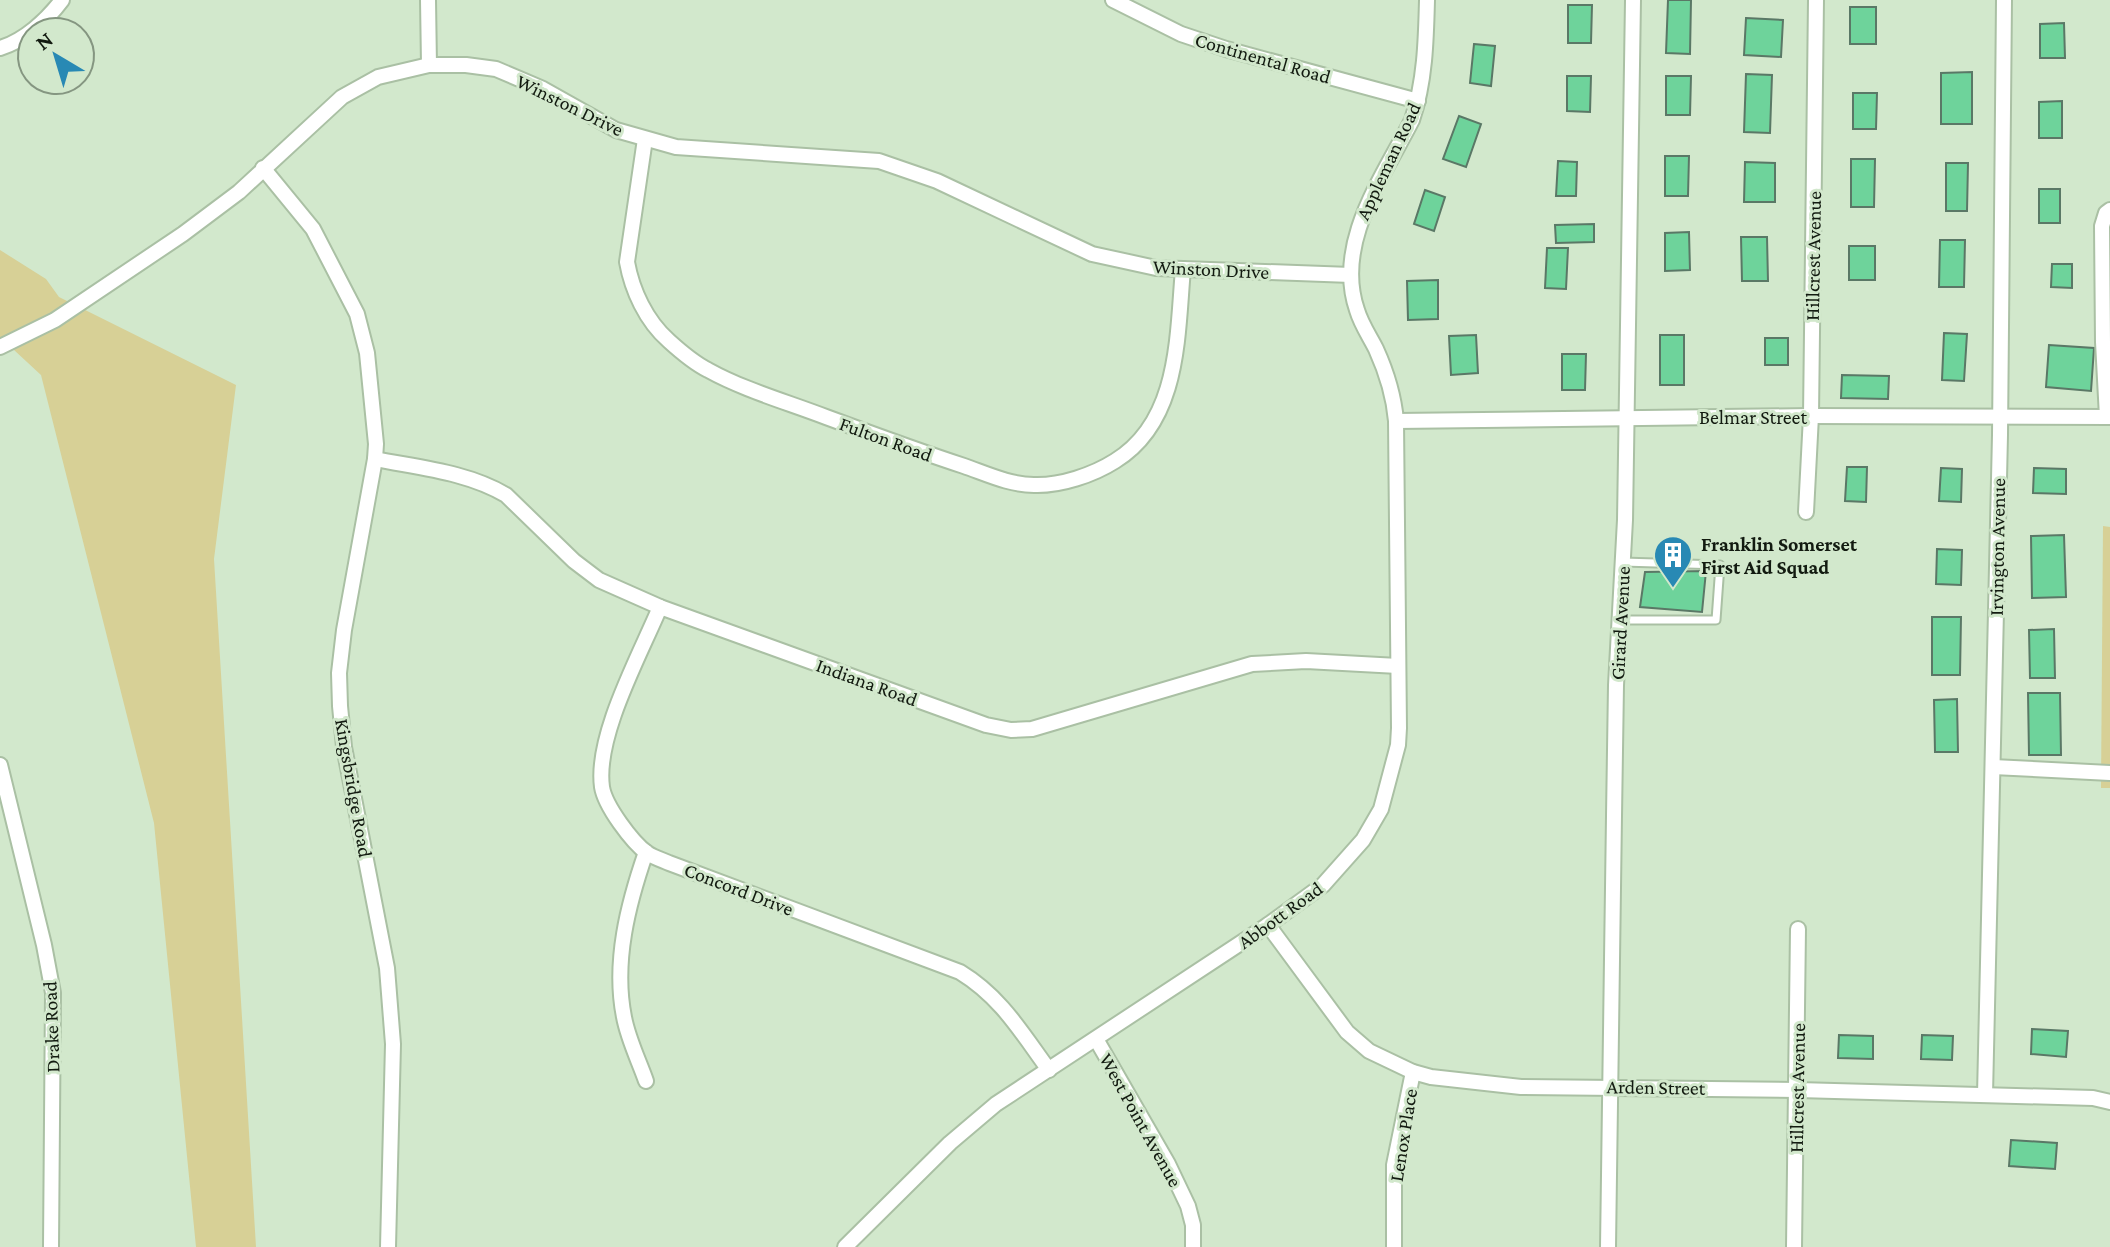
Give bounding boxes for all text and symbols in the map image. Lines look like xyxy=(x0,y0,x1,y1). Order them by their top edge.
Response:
north arrow xyxy=(16,16,96,96)
text: N xyxy=(30,26,58,55)
street label: Continental Road xyxy=(1193,28,1334,88)
street label: Winston Drive xyxy=(513,70,627,140)
street label: Appleman Road xyxy=(1351,98,1426,224)
street label: Hillcrest Avenue xyxy=(1801,191,1825,321)
street label: Winston Drive xyxy=(1152,255,1270,283)
street label: Belmar Street xyxy=(1699,406,1807,428)
street label: Fulton Road xyxy=(837,412,936,466)
street label: Irvington Avenue xyxy=(1985,478,2010,616)
place label: Franklin Somerset First Aid Squad xyxy=(1701,533,1858,578)
building icon: Franklin Somerset First Aid Squad xyxy=(1652,534,1694,589)
street label: Girard Avenue xyxy=(1606,565,1634,680)
street label: Indiana Road xyxy=(813,654,921,711)
street label: Kingsbridge Road xyxy=(330,717,377,860)
street label: Concord Drive xyxy=(681,858,797,920)
street label: Abbott Road xyxy=(1233,877,1327,953)
street label: Drake Road xyxy=(38,980,64,1073)
street label: Hillcrest Avenue xyxy=(1785,1023,1809,1153)
street label: West Point Avenue xyxy=(1095,1049,1187,1191)
street label: Arden Street xyxy=(1606,1075,1706,1099)
street label: Lenox Place xyxy=(1385,1087,1421,1183)

